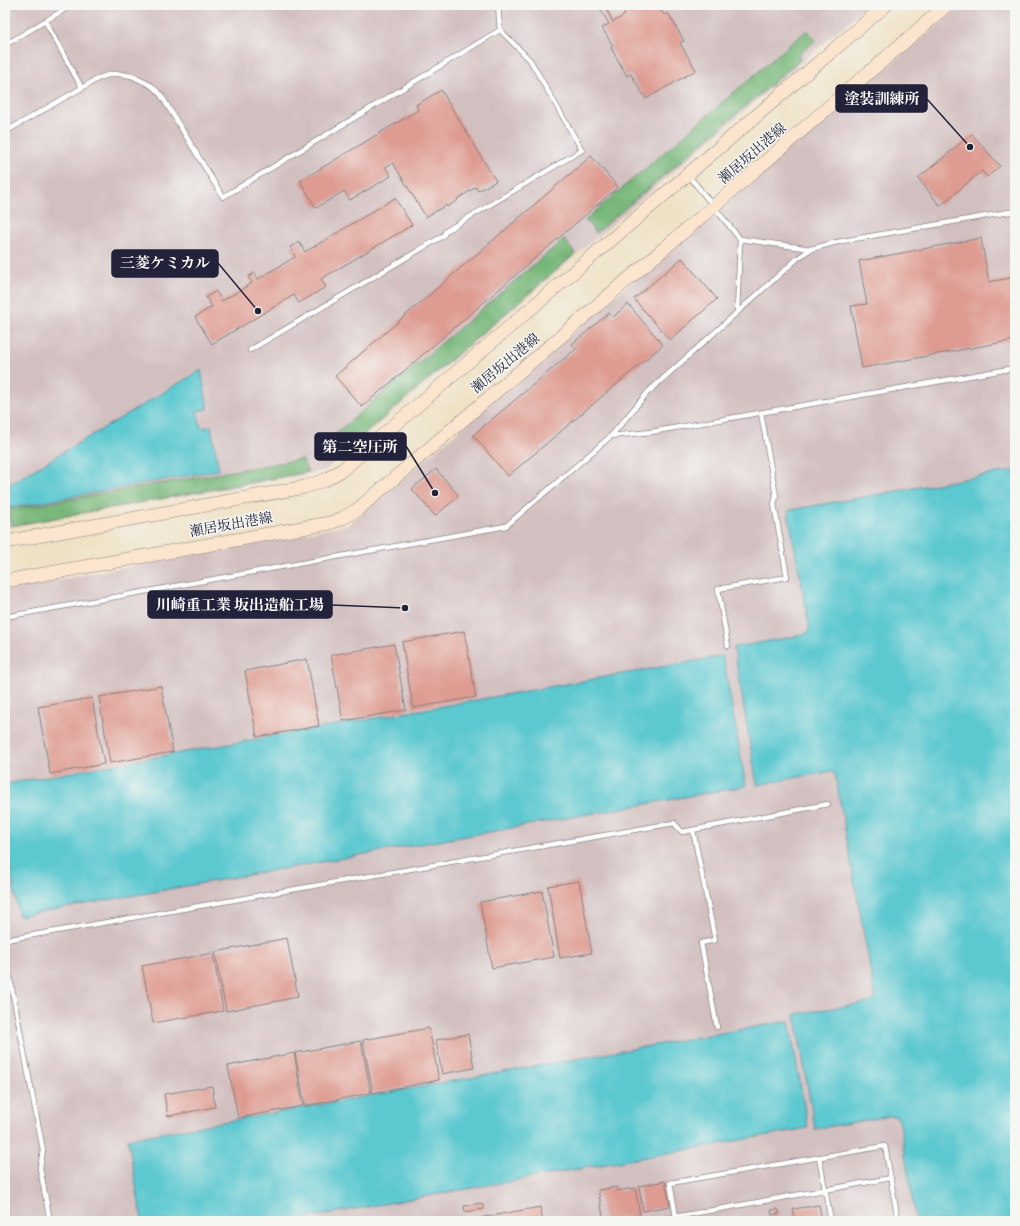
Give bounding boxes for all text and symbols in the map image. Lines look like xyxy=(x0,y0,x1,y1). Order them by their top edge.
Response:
callout: 塗装訓練所 xyxy=(836,85,927,112)
text: 塗装訓練所 xyxy=(844,90,920,109)
street label: 瀬居坂出港線 xyxy=(715,119,790,188)
callout: 三菱ケミカル xyxy=(112,250,218,277)
text: 三菱ケミカル xyxy=(120,254,210,273)
street label: 瀬居坂出港線 xyxy=(468,330,544,398)
callout: 第二空圧所 xyxy=(315,433,406,460)
text: 第二空圧所 xyxy=(322,438,398,457)
street label: 瀬居坂出港線 xyxy=(188,509,274,541)
callout: 川崎重工業 坂出造船工場 xyxy=(148,591,332,618)
text: 川崎重工業 坂出造船工場 xyxy=(156,596,324,615)

